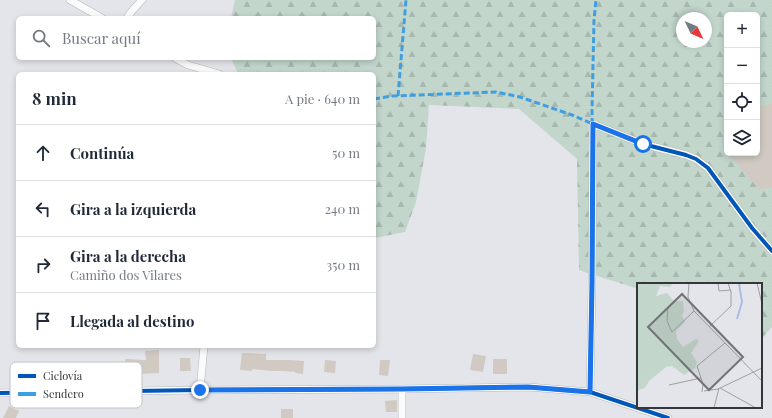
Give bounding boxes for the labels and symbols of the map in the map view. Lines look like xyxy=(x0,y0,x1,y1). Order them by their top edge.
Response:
north arrow xyxy=(676,12,712,48)
route start xyxy=(634,135,652,153)
inset map xyxy=(637,283,762,408)
legend xyxy=(10,362,142,408)
text: Ciclovía xyxy=(43,368,83,383)
route end xyxy=(191,381,209,399)
text: Sendero xyxy=(43,386,84,401)

